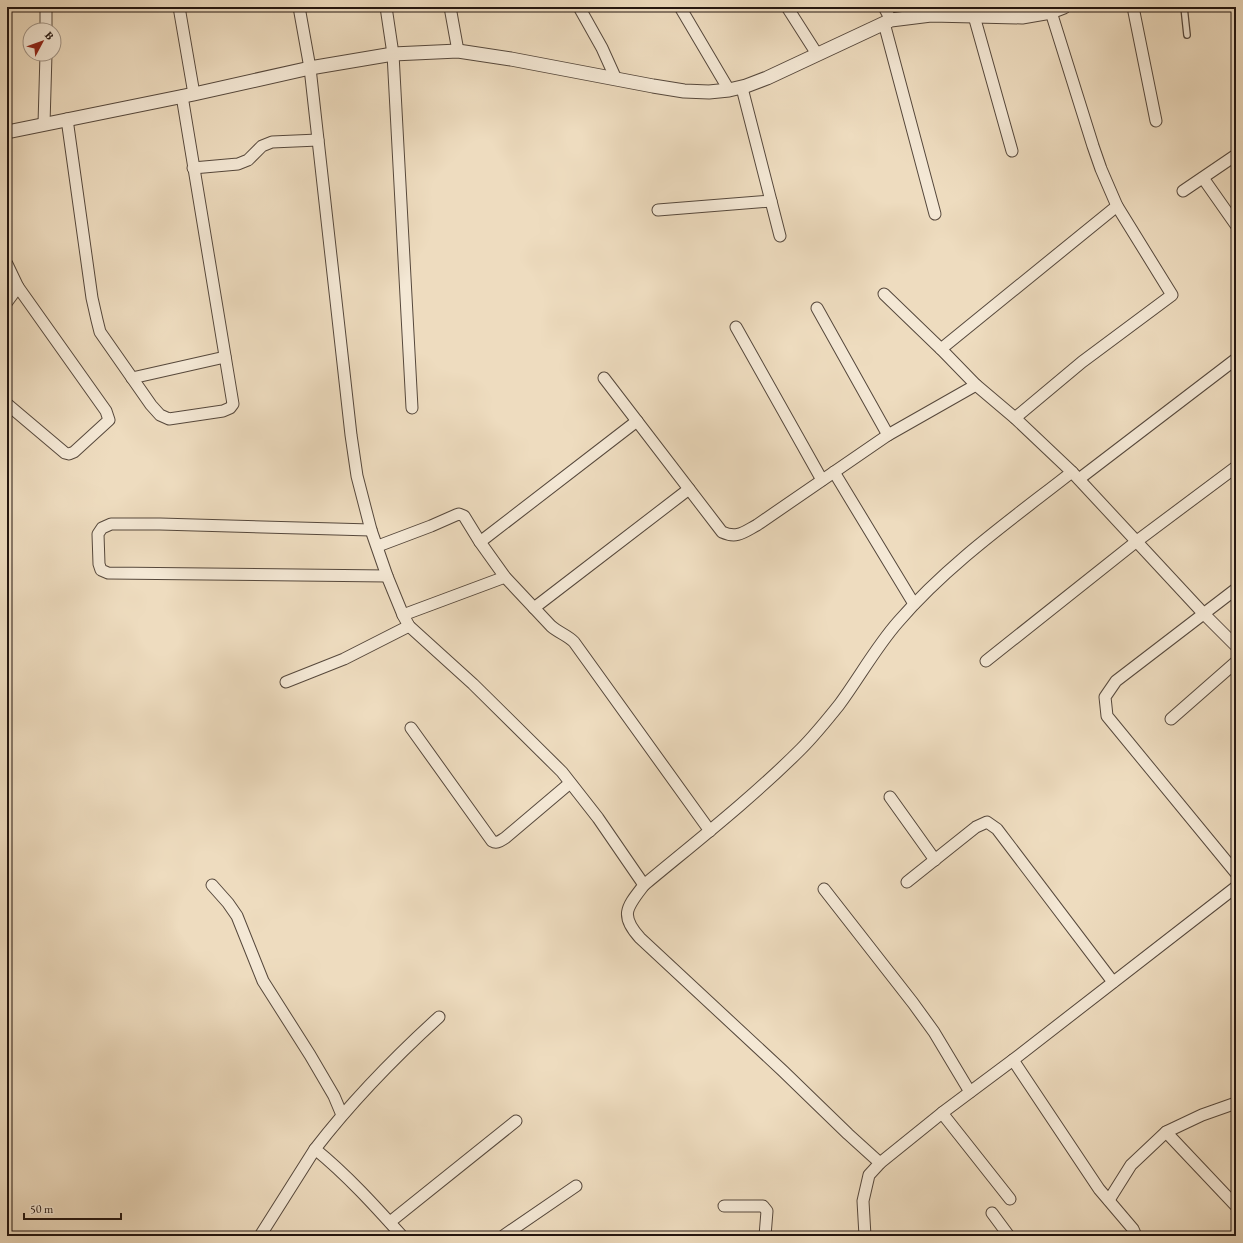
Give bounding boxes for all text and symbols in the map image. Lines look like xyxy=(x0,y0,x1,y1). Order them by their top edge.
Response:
north arrow xyxy=(22,22,62,62)
text: B xyxy=(42,28,57,43)
scale bar xyxy=(24,1195,121,1221)
text: 50 m xyxy=(30,1201,54,1217)

